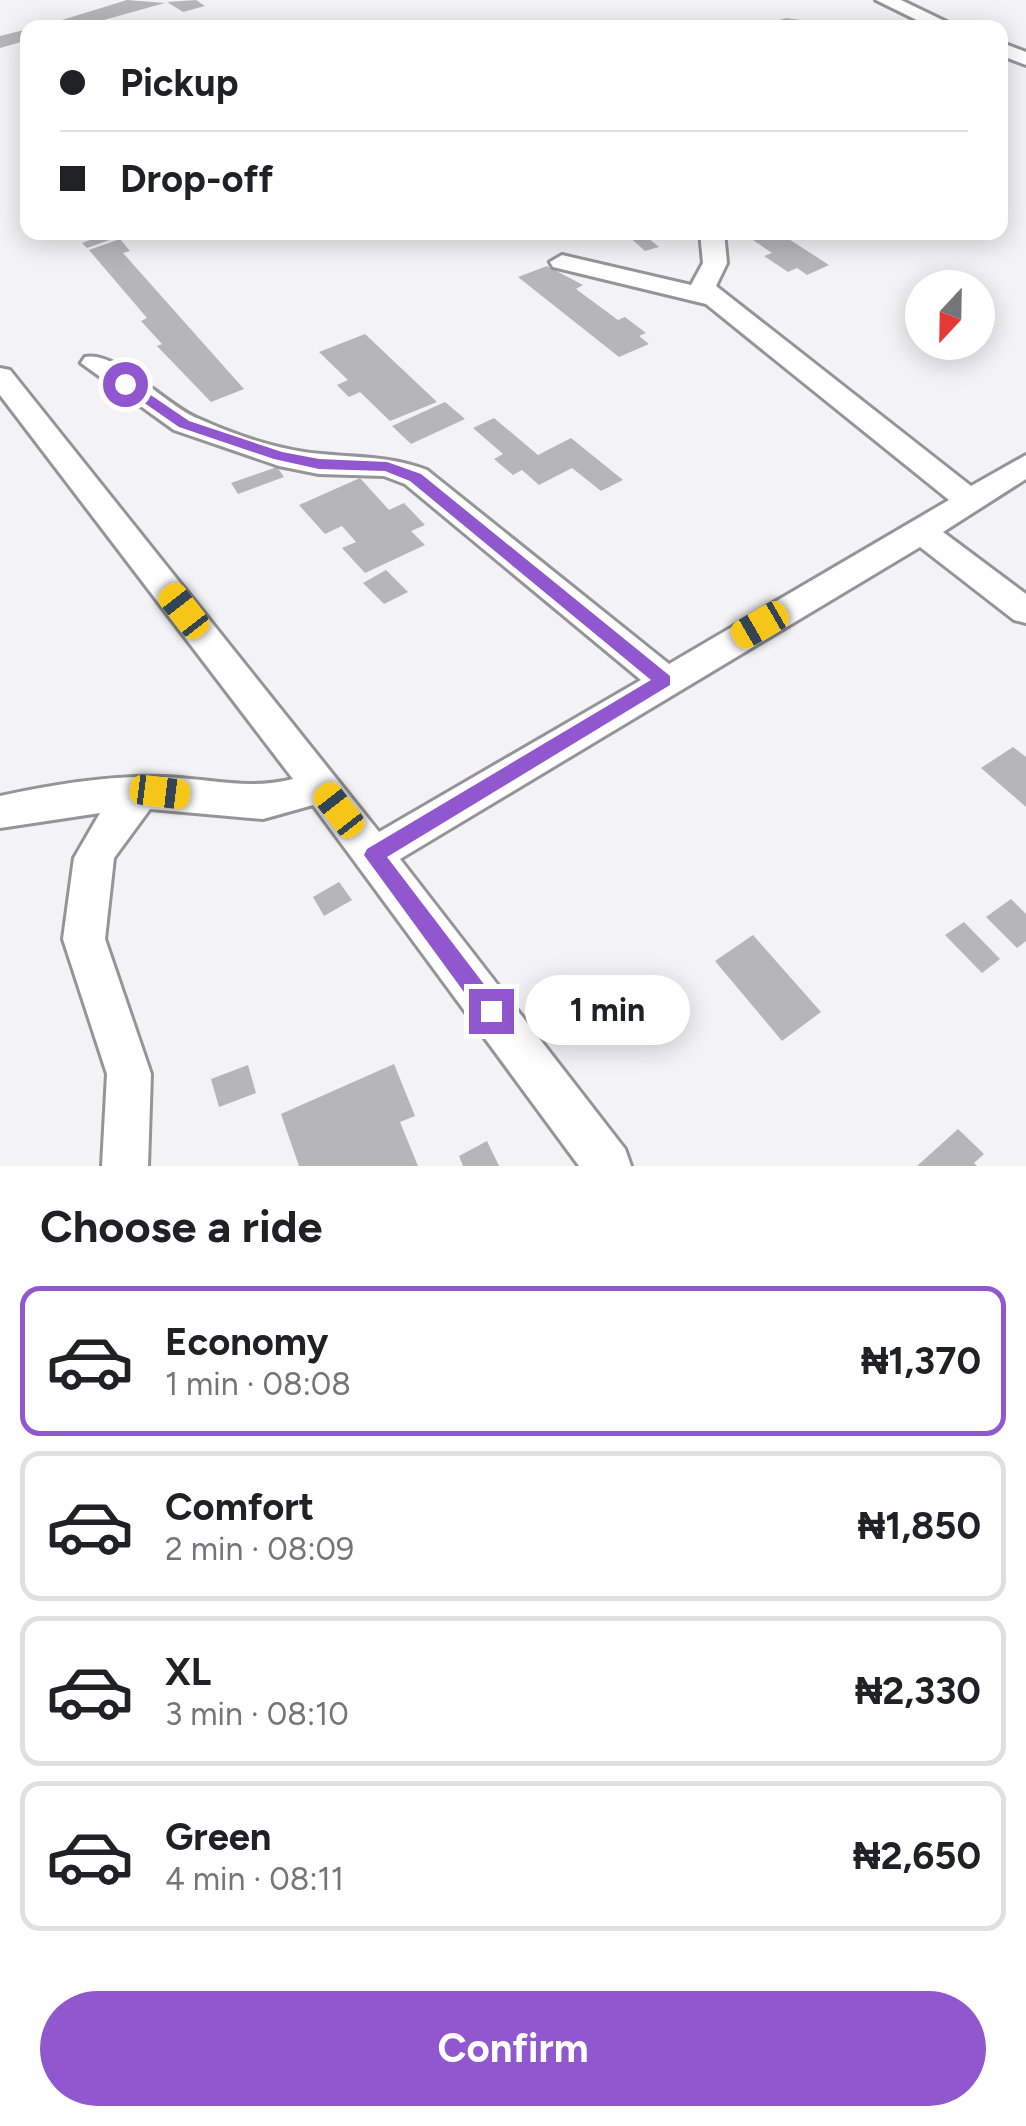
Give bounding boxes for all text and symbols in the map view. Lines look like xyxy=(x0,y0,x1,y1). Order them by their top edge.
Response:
text: Pickup xyxy=(120,60,238,106)
text: Drop-off xyxy=(120,156,273,202)
north arrow xyxy=(905,270,995,360)
map controls xyxy=(905,270,995,360)
route start xyxy=(103,362,148,407)
car xyxy=(154,578,214,644)
car xyxy=(727,597,793,653)
car xyxy=(128,773,192,811)
car xyxy=(309,777,369,843)
callout: 1 min xyxy=(526,976,691,1046)
route end xyxy=(469,989,514,1034)
text: 1 min xyxy=(570,991,645,1029)
text: Choose a ride xyxy=(40,1199,322,1253)
icon: car xyxy=(45,1316,135,1406)
text: Economy xyxy=(165,1319,328,1365)
text: ₦1,370 xyxy=(861,1338,981,1384)
text: 1 min · 08:08 xyxy=(165,1365,351,1403)
icon: car xyxy=(45,1481,135,1571)
text: Comfort xyxy=(165,1484,314,1530)
text: ₦1,850 xyxy=(858,1503,981,1549)
text: 2 min · 08:09 xyxy=(165,1530,354,1568)
icon: car xyxy=(45,1646,135,1736)
text: XL xyxy=(165,1649,211,1695)
text: ₦2,330 xyxy=(855,1668,981,1714)
text: 3 min · 08:10 xyxy=(165,1695,349,1733)
icon: car xyxy=(45,1811,135,1901)
text: Green xyxy=(165,1814,271,1860)
text: ₦2,650 xyxy=(853,1833,981,1879)
text: 4 min · 08:11 xyxy=(165,1860,344,1898)
button: Confirm xyxy=(40,1991,986,2106)

